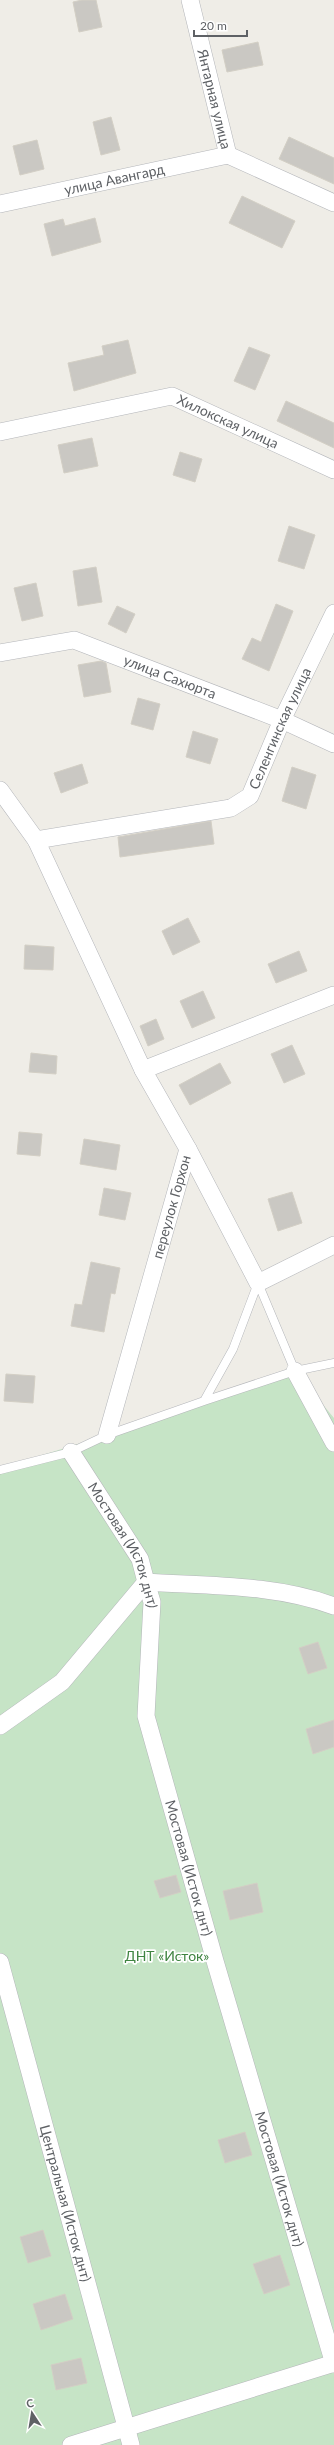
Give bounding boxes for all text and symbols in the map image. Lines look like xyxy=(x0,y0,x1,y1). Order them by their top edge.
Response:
scale bar xyxy=(194,12,247,38)
text: 20 m xyxy=(200,18,227,33)
street label: Янтарная улица xyxy=(194,46,235,151)
street label: улица Авангард xyxy=(63,160,166,198)
street label: Хилокская улица xyxy=(174,390,281,452)
street label: улица Сахюрта xyxy=(121,651,219,702)
street label: Селенгинская улица xyxy=(245,665,314,792)
street label: переулок Горхон xyxy=(148,1153,194,1261)
street label: Мостовая (Исток днт) xyxy=(85,1479,161,1609)
street label: Мостовая (Исток днт) xyxy=(162,1798,217,1938)
park label: ДНТ «Исток» xyxy=(125,1947,209,1964)
street label: Мостовая (Исток днт) xyxy=(252,2109,308,2249)
street label: Центральная (Исток днт) xyxy=(37,2123,95,2284)
north arrow xyxy=(12,2393,52,2433)
text: С xyxy=(25,2395,35,2410)

